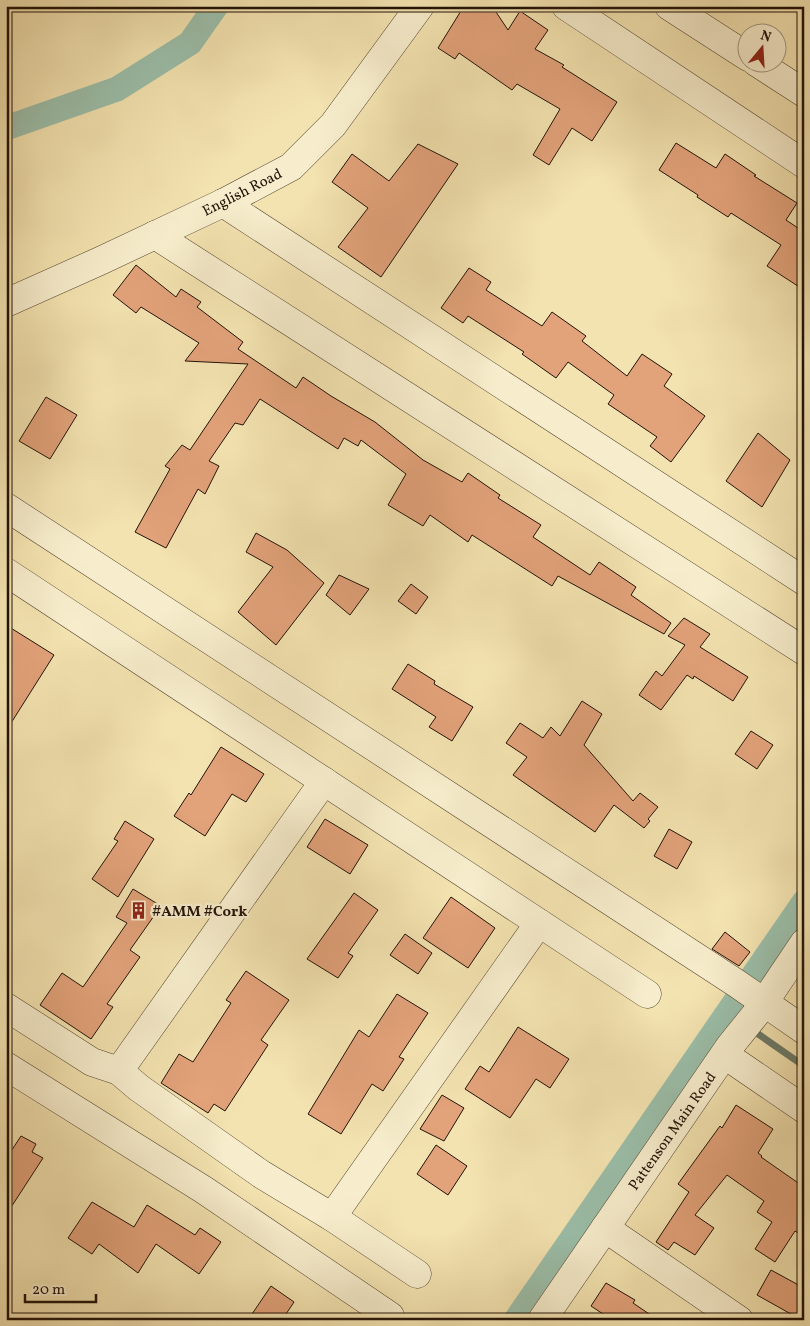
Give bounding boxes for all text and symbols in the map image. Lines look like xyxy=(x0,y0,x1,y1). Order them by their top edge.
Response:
north arrow xyxy=(738,22,788,72)
text: N xyxy=(758,26,773,48)
street label: English Road xyxy=(199,164,286,222)
building icon: #AMM #Cork xyxy=(128,901,148,921)
place label: #AMM #Cork xyxy=(152,902,247,923)
street label: Pattenson Main Road xyxy=(624,1068,722,1195)
scale bar xyxy=(25,1271,96,1303)
text: 20 m xyxy=(32,1280,65,1301)

